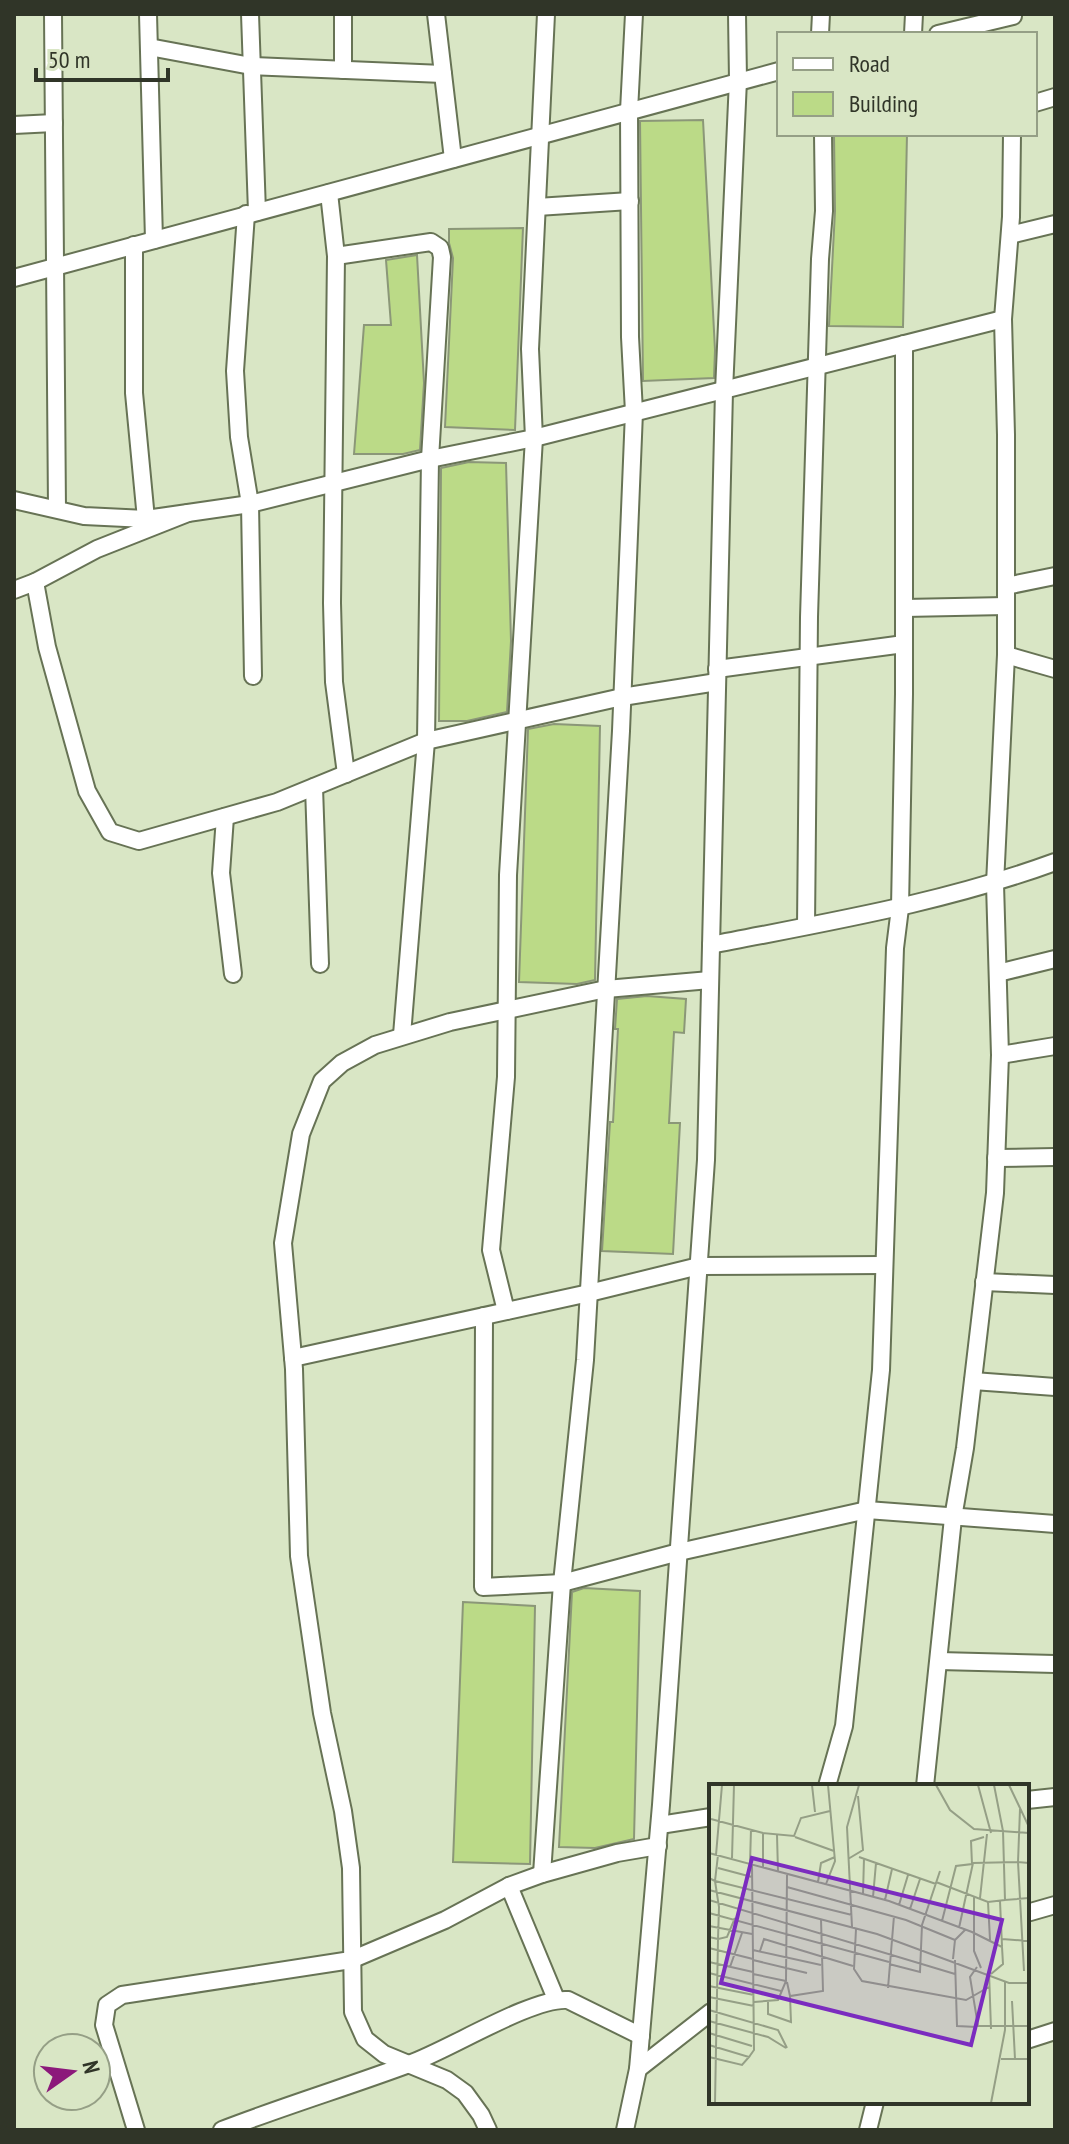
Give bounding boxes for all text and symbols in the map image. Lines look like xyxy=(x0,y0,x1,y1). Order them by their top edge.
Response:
scale bar xyxy=(36,32,168,82)
legend xyxy=(777,32,1037,136)
text: 50 m xyxy=(48,44,90,75)
text: Road xyxy=(849,48,890,79)
text: Building xyxy=(849,88,918,119)
inset map xyxy=(709,1784,1029,2104)
north arrow xyxy=(32,2032,112,2112)
text: N xyxy=(76,2058,106,2076)

